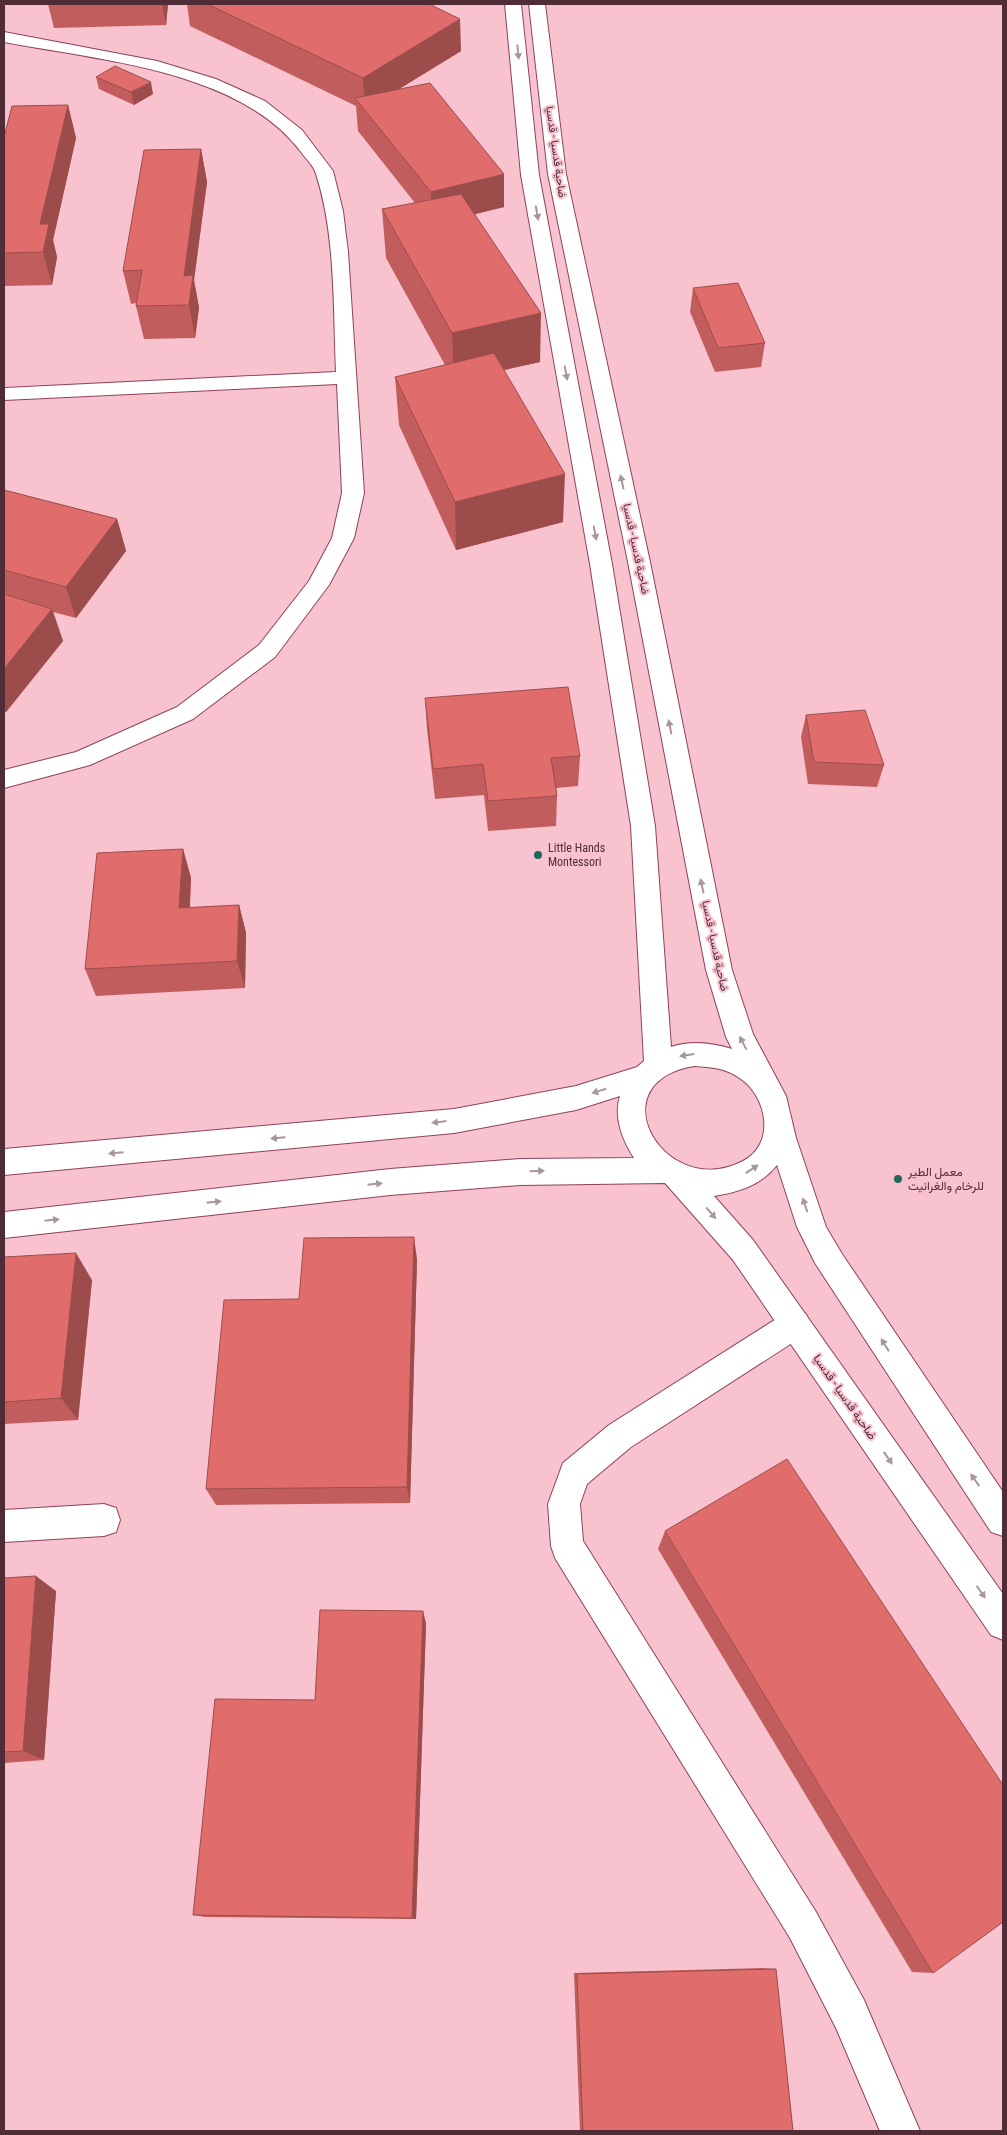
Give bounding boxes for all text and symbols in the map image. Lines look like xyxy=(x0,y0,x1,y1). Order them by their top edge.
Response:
one-way arrow xyxy=(514,44,522,60)
street label: ضاحية قدسيا - قدسيا xyxy=(543,105,569,199)
one-way arrow xyxy=(533,206,541,222)
one-way arrow xyxy=(562,366,570,381)
one-way arrow xyxy=(617,473,625,489)
street label: ضاحية قدسيا - قدسيا xyxy=(620,503,652,595)
one-way arrow xyxy=(592,526,600,542)
one-way arrow xyxy=(666,718,674,734)
place label: Little Hands Montessori xyxy=(548,841,605,869)
marker: Little Hands Montessori xyxy=(532,849,544,861)
one-way arrow xyxy=(698,879,706,894)
street label: ضاحية قدسيا - قدسيا xyxy=(699,900,731,992)
one-way arrow xyxy=(739,1035,747,1050)
one-way arrow xyxy=(678,1051,694,1059)
one-way arrow xyxy=(591,1088,606,1095)
one-way arrow xyxy=(431,1118,447,1126)
one-way arrow xyxy=(269,1134,285,1142)
one-way arrow xyxy=(108,1149,124,1157)
one-way arrow xyxy=(746,1164,759,1174)
place label: معمل الطير للرخام والغرانيت xyxy=(907,1165,984,1194)
one-way arrow xyxy=(529,1167,545,1175)
marker: معمل الطير للرخام والغرانيت xyxy=(892,1173,904,1185)
one-way arrow xyxy=(367,1180,383,1188)
one-way arrow xyxy=(801,1197,808,1212)
one-way arrow xyxy=(206,1198,222,1206)
one-way arrow xyxy=(705,1207,717,1219)
one-way arrow xyxy=(44,1216,60,1224)
one-way arrow xyxy=(881,1339,890,1352)
street label: ضاحية قدسيا - قدسيا xyxy=(810,1352,880,1442)
one-way arrow xyxy=(883,1451,893,1465)
one-way arrow xyxy=(970,1474,980,1487)
one-way arrow xyxy=(976,1585,986,1598)

